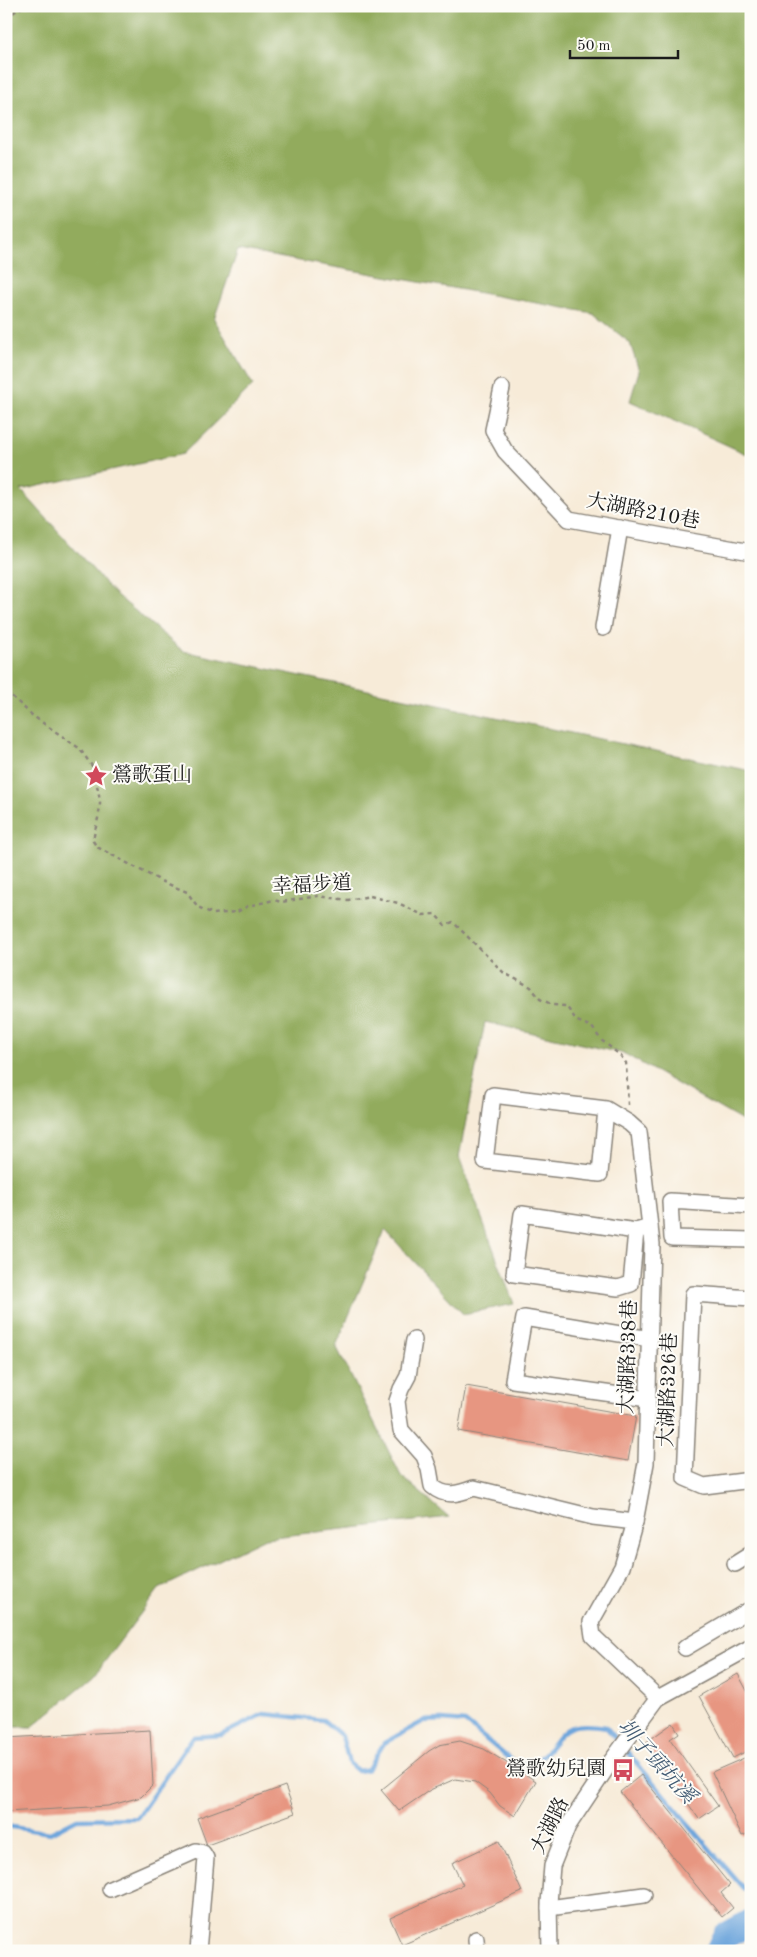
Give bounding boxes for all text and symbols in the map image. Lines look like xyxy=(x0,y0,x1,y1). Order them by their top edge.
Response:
scale bar xyxy=(570,28,677,60)
text: 50 m xyxy=(577,39,611,54)
street label: 大湖路210巷 xyxy=(585,489,702,533)
place icon: 鶯歌蛋山 xyxy=(83,763,109,789)
place label: 鶯歌蛋山 xyxy=(112,764,192,786)
street label: 幸福步道 xyxy=(271,872,352,898)
street label: 大湖路338巷 xyxy=(615,1299,641,1415)
street label: 大湖路326巷 xyxy=(655,1332,681,1448)
water label: 圳子頭坑溪 xyxy=(613,1715,702,1810)
bus stop icon: 鶯歌幼兒園 xyxy=(610,1757,636,1783)
place label: 鶯歌幼兒園 xyxy=(506,1758,606,1780)
street label: 大湖路 xyxy=(527,1794,573,1857)

